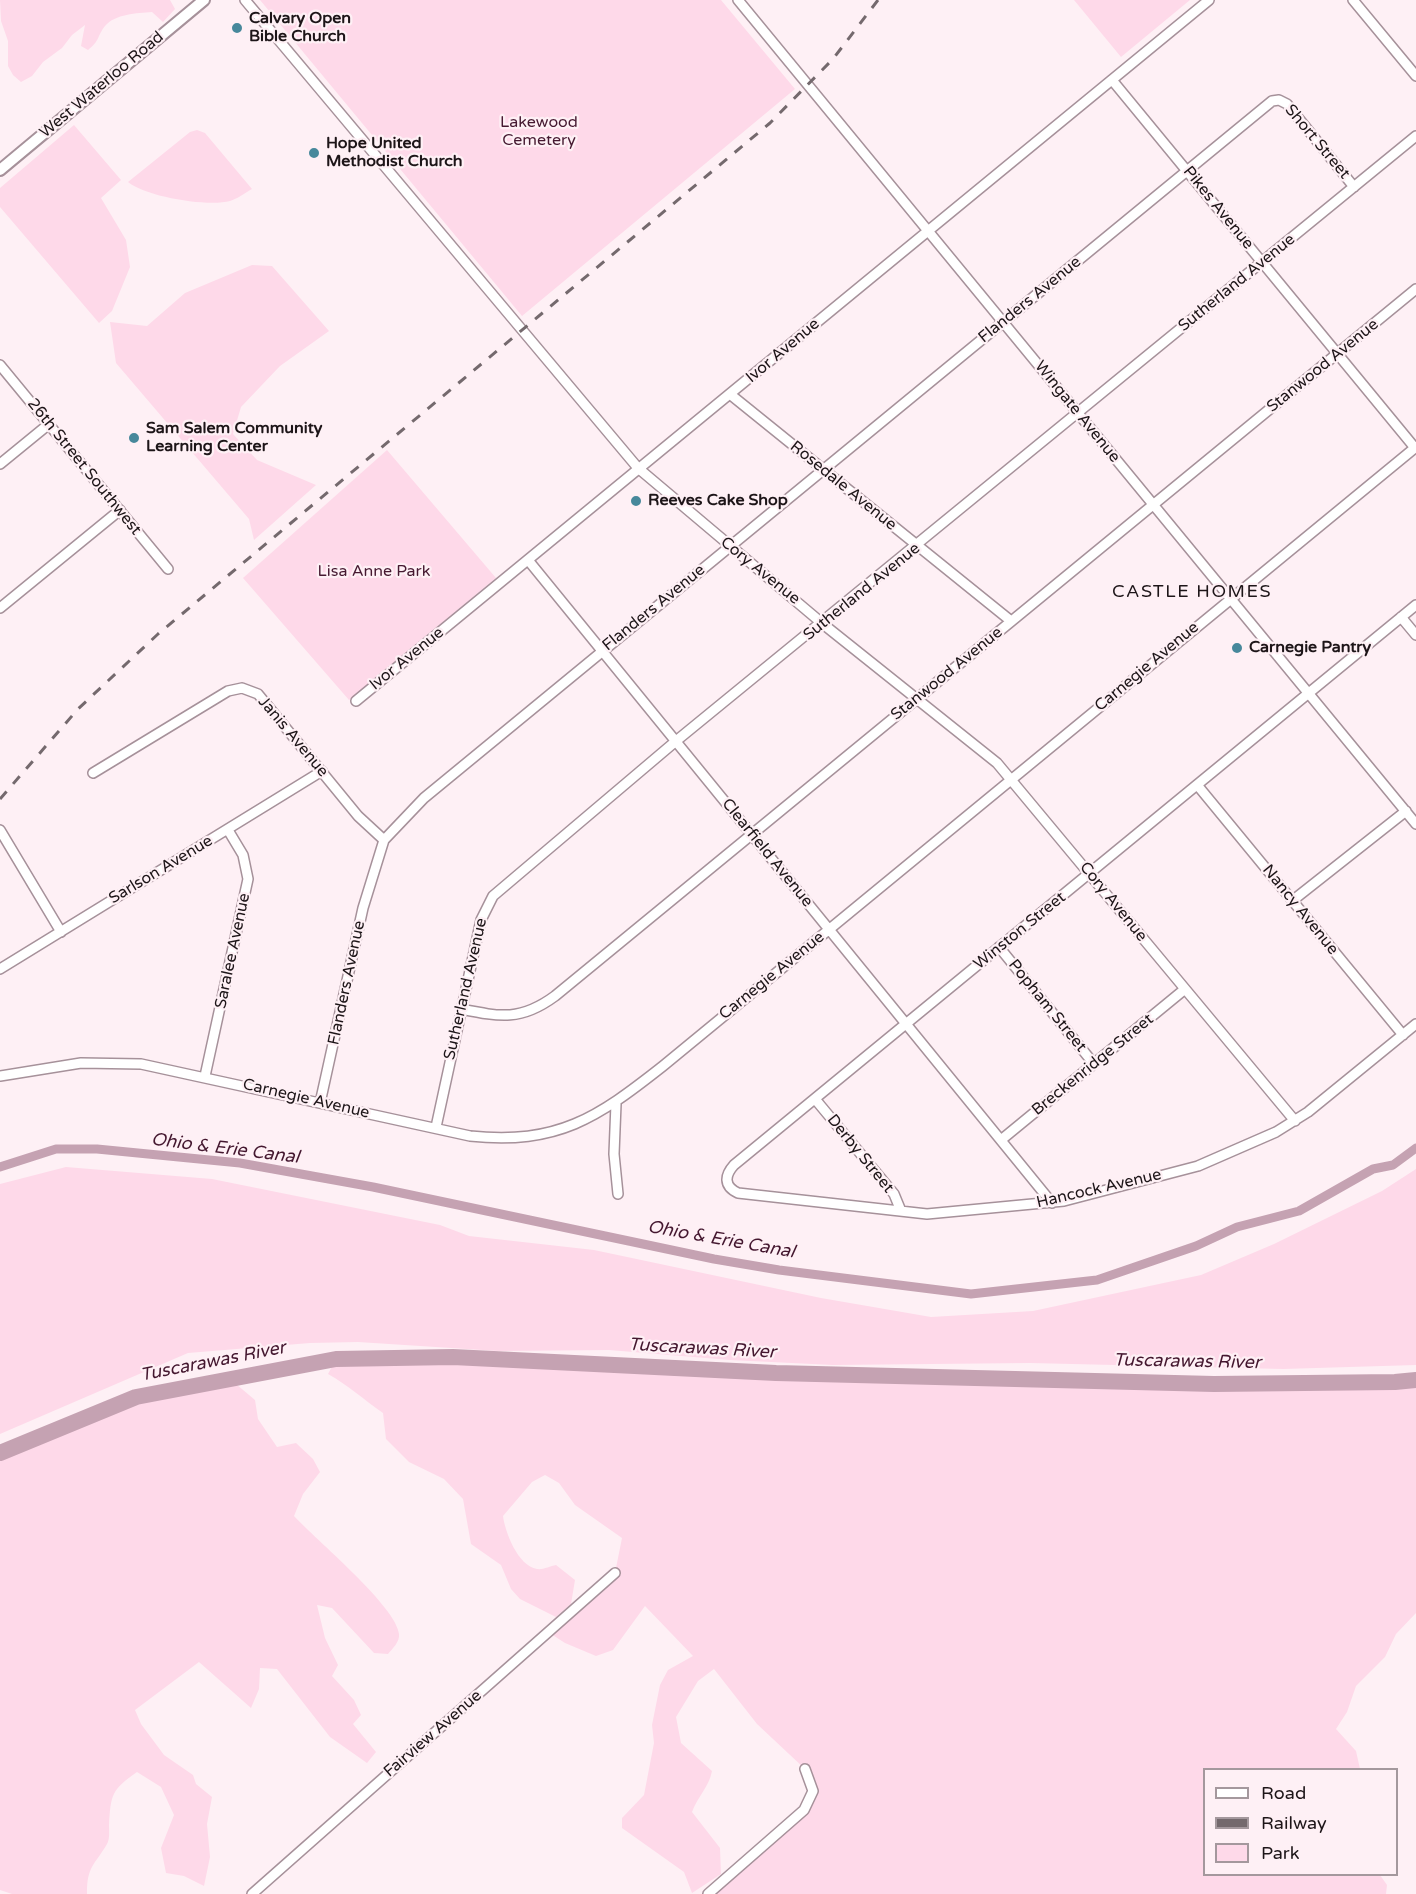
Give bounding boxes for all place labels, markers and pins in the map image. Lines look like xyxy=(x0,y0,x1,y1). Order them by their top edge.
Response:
place label: Calvary Open Bible Church xyxy=(249,9,351,47)
marker: Calvary Open Bible Church xyxy=(230,21,244,35)
place label: Hope United Methodist Church xyxy=(326,134,463,172)
marker: Hope United Methodist Church xyxy=(307,146,321,160)
place label: Sam Salem Community Learning Center xyxy=(146,419,322,457)
marker: Sam Salem Community Learning Center xyxy=(127,431,141,445)
place label: Reeves Cake Shop xyxy=(648,491,788,511)
marker: Reeves Cake Shop xyxy=(629,494,643,508)
place label: Carnegie Pantry xyxy=(1249,638,1371,658)
marker: Carnegie Pantry xyxy=(1230,641,1244,655)

